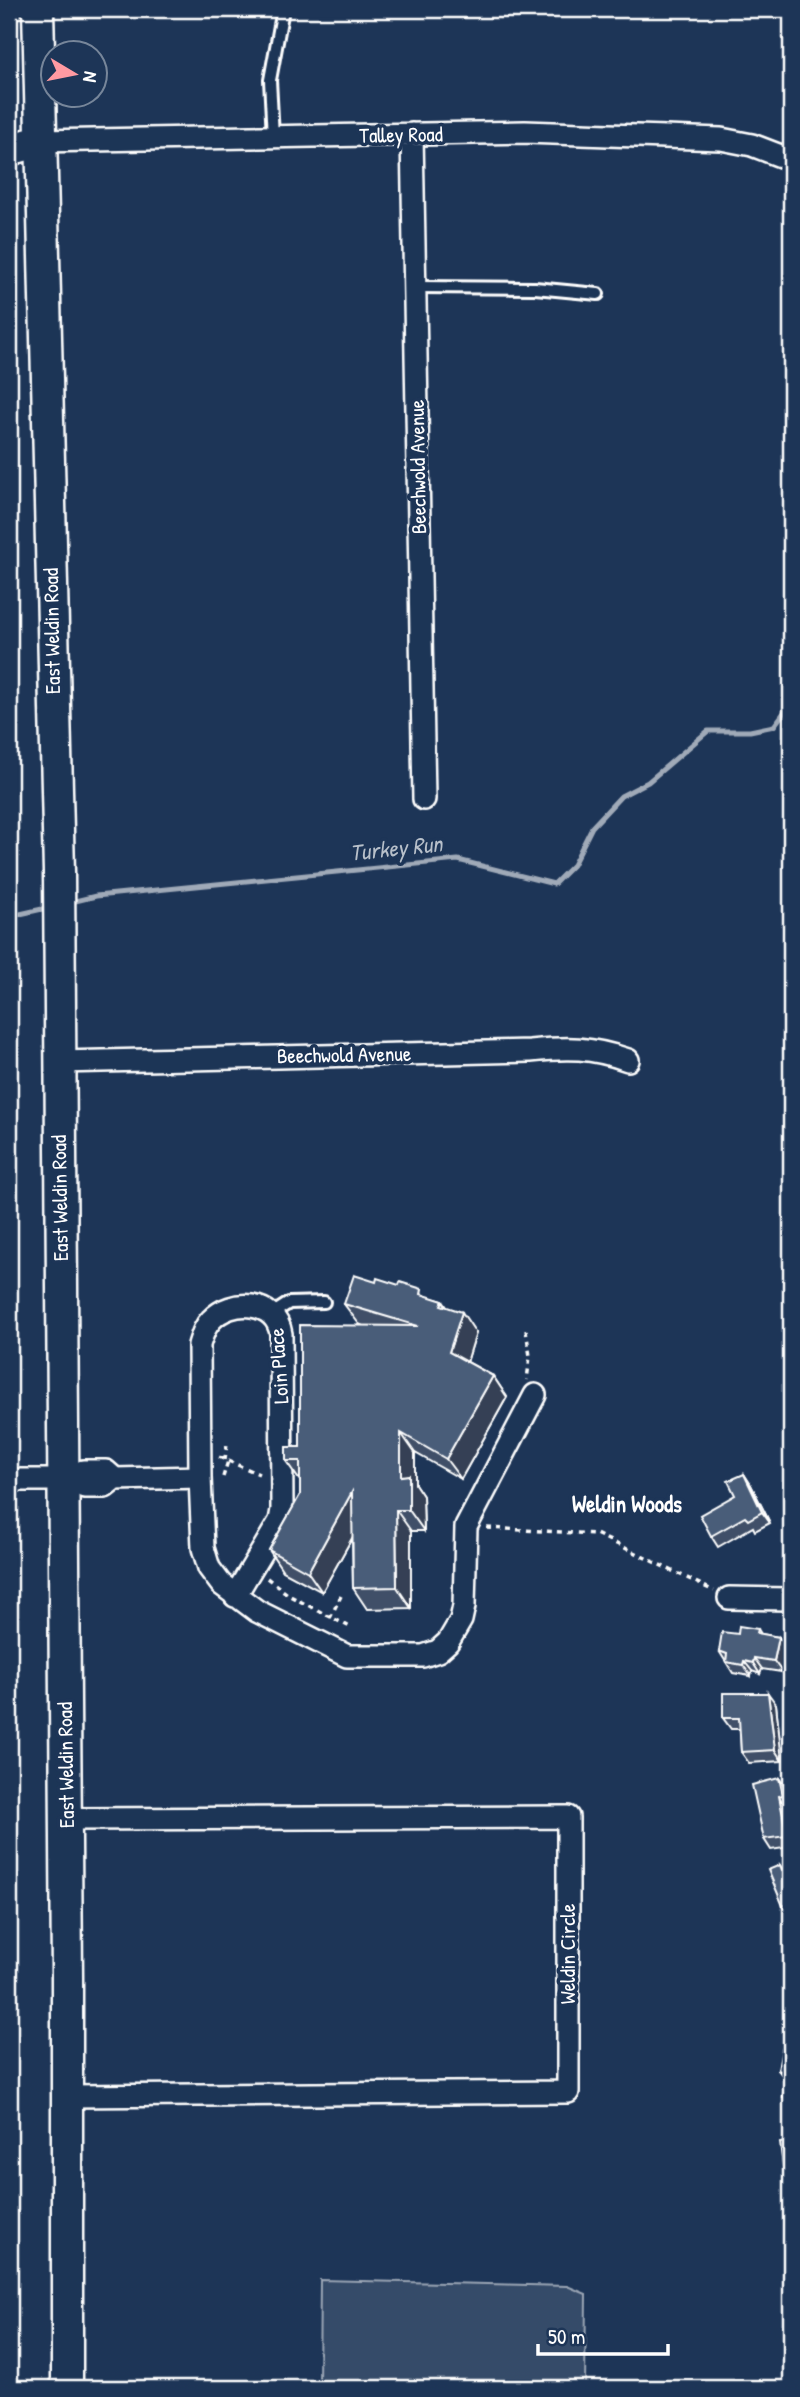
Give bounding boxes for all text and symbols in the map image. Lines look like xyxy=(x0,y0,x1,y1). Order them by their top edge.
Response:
north arrow xyxy=(38,38,108,108)
text: N xyxy=(77,70,104,84)
street label: Talley Road xyxy=(359,119,443,150)
street label: Beechwold Avenue xyxy=(402,400,433,534)
street label: East Weldin Road xyxy=(36,568,67,694)
water label: Turkey Run xyxy=(348,827,445,869)
street label: Beechwold Avenue xyxy=(277,1039,411,1070)
street label: East Weldin Road xyxy=(44,1135,75,1261)
street label: Loin Place xyxy=(261,1327,296,1405)
district label: Weldin Woods xyxy=(572,1488,682,1519)
street label: East Weldin Road xyxy=(50,1702,81,1828)
street label: Weldin Circle xyxy=(553,1904,582,2004)
scale bar xyxy=(538,2313,667,2357)
text: 50 m xyxy=(548,2322,585,2351)

